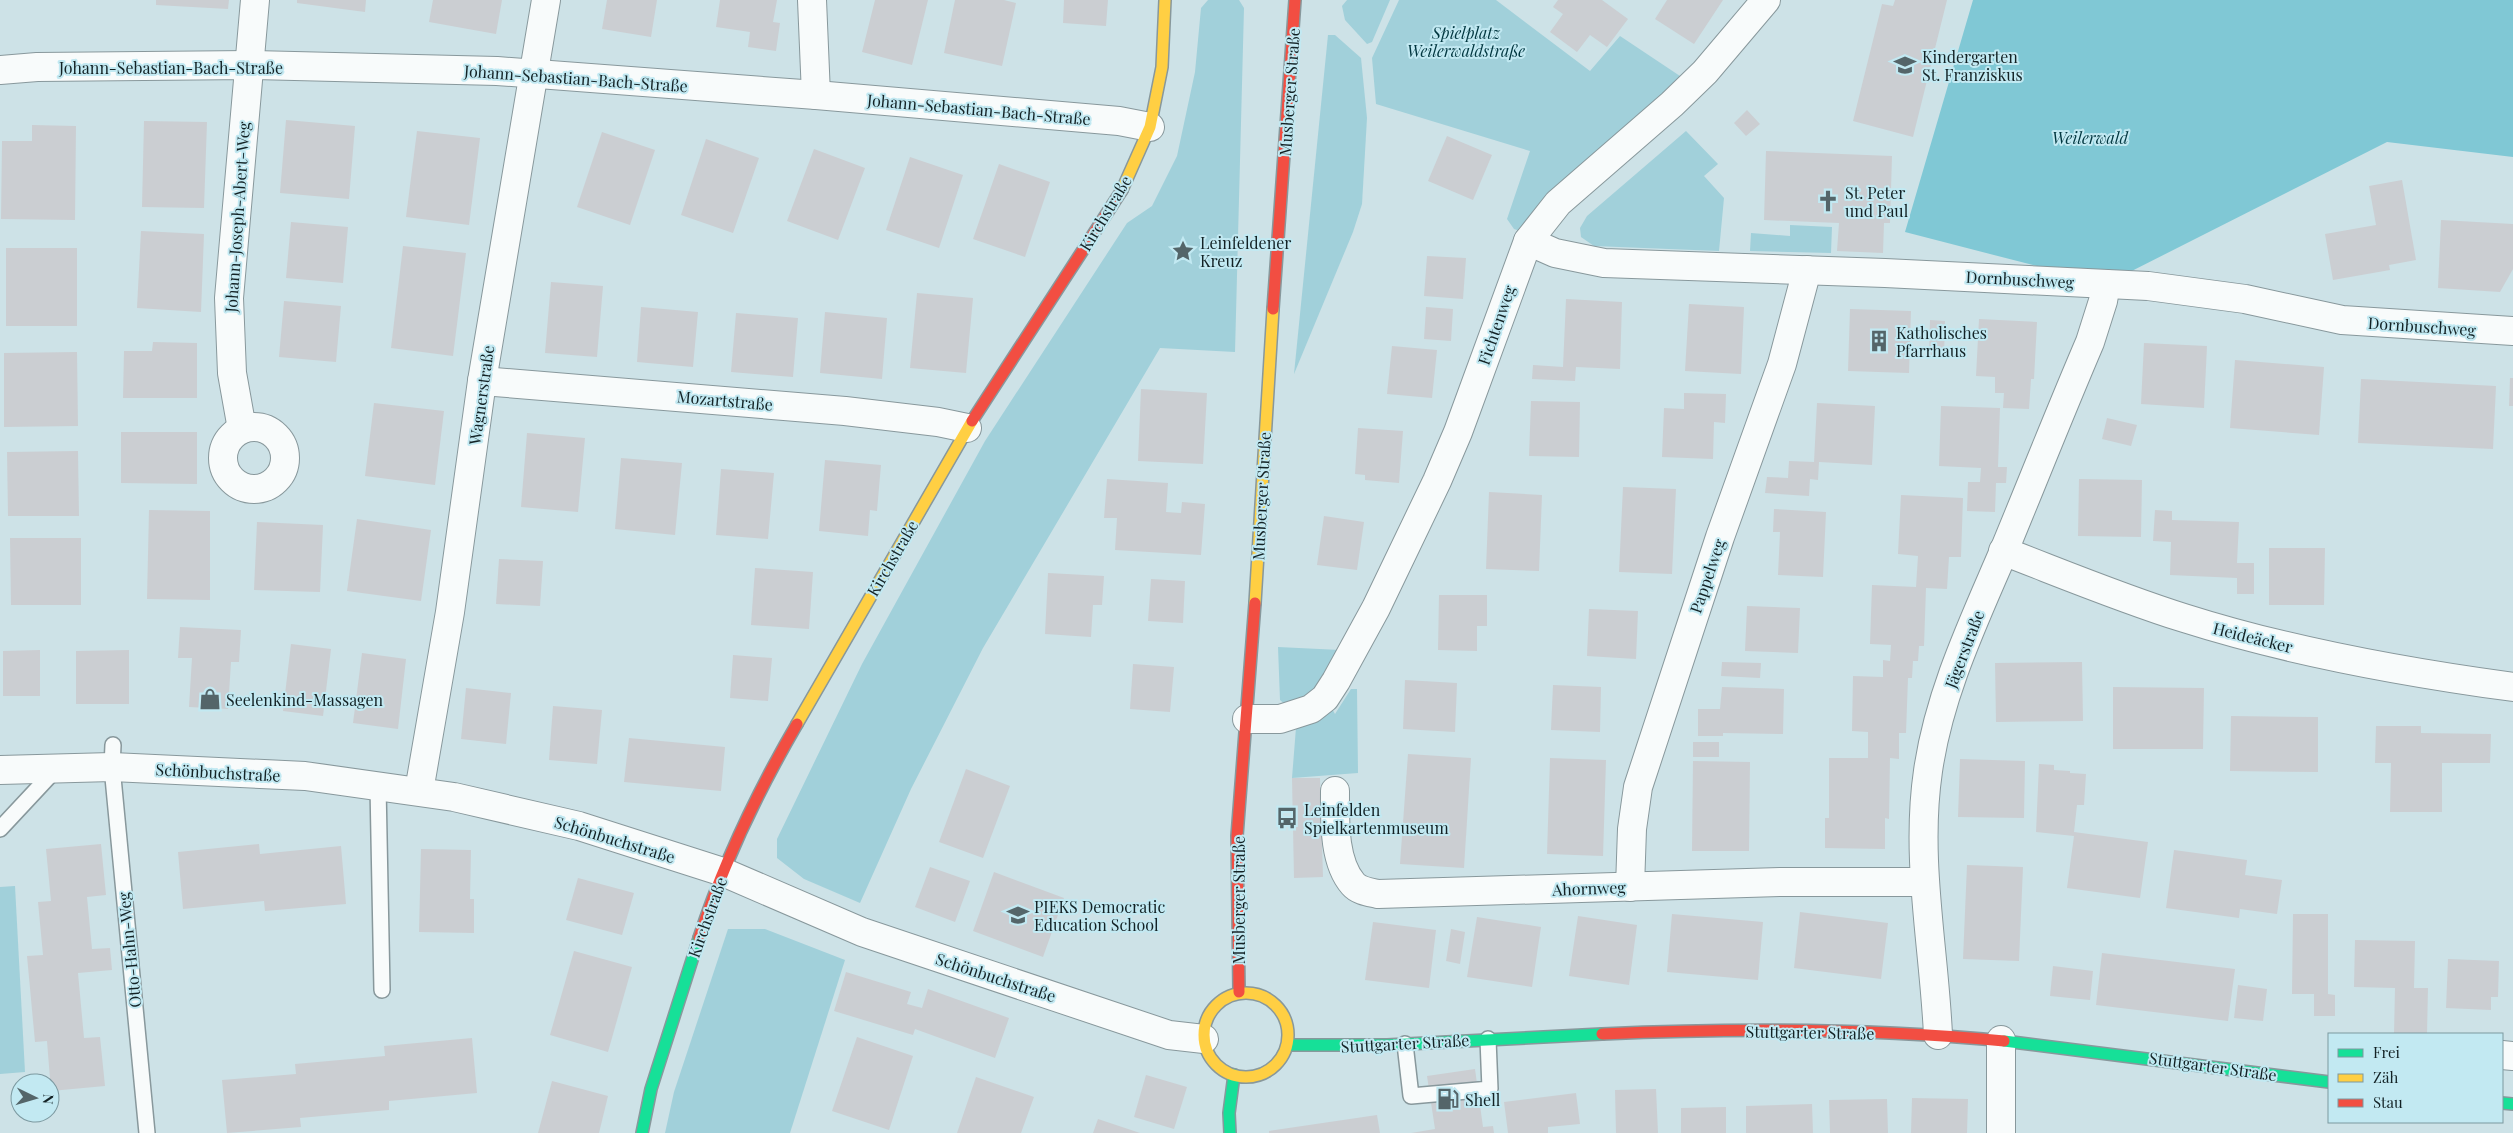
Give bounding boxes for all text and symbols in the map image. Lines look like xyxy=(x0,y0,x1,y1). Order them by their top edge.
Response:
park label: Spielplatz Weilerwaldstraße xyxy=(1407,22,1525,61)
street label: Musberger Straße xyxy=(1274,27,1304,157)
place label: Kindergarten St. Franziskus xyxy=(1922,46,2023,85)
school or university icon: Kindergarten St. Franziskus xyxy=(1892,52,1918,78)
street label: Johann-Sebastian-Bach-Straße xyxy=(58,57,283,78)
street label: Johann-Sebastian-Bach-Straße xyxy=(462,60,689,96)
street label: Johann-Sebastian-Bach-Straße xyxy=(865,89,1092,129)
street label: Johann-Joseph-Abert-Weg xyxy=(220,120,254,314)
park label: Weilerwald xyxy=(2052,127,2129,148)
street label: Kirchstraße xyxy=(1074,171,1136,255)
place label: St. Peter und Paul xyxy=(1845,182,1909,221)
church icon: St. Peter und Paul xyxy=(1815,188,1841,214)
place label: Leinfeldener Kreuz xyxy=(1200,232,1291,271)
place icon: Leinfeldener Kreuz xyxy=(1170,238,1196,264)
street label: Dornbuschweg xyxy=(1965,266,2075,292)
street label: Fichtenweg xyxy=(1473,282,1520,368)
street label: Dornbuschweg xyxy=(2367,312,2477,340)
place label: Katholisches Pfarrhaus xyxy=(1896,322,1987,361)
building icon: Katholisches Pfarrhaus xyxy=(1866,328,1892,354)
street label: Wagnerstraße xyxy=(463,344,498,447)
street label: Mozartstraße xyxy=(676,385,774,415)
street label: Musberger Straße xyxy=(1247,431,1275,561)
street label: Kirchstraße xyxy=(862,516,922,600)
street label: Pappelweg xyxy=(1685,536,1730,616)
street label: Jägerstraße xyxy=(1939,607,1988,692)
street label: Heideäcker xyxy=(2211,617,2295,657)
shop icon: Seelenkind-Massagen xyxy=(197,686,223,712)
place label: Seelenkind-Massagen xyxy=(226,689,383,710)
street label: Schönbuchstraße xyxy=(155,758,281,786)
place label: Leinfelden Spielkartenmuseum xyxy=(1304,799,1449,838)
bus stop icon: Leinfelden Spielkartenmuseum xyxy=(1274,805,1300,831)
street label: Schönbuchstraße xyxy=(552,811,678,867)
street label: Musberger Straße xyxy=(1228,836,1249,964)
street label: Kirchstraße xyxy=(683,874,731,960)
street label: Ahornweg xyxy=(1551,876,1627,900)
street label: Otto-Hahn-Weg xyxy=(112,891,146,1009)
place label: PIEKS Democratic Education School xyxy=(1034,896,1165,935)
school or university icon: PIEKS Democratic Education School xyxy=(1005,902,1031,928)
street label: Schönbuchstraße xyxy=(933,948,1059,1006)
street label: Stuttgarter Straße xyxy=(1745,1020,1875,1044)
street label: Stuttgarter Straße xyxy=(1340,1029,1470,1057)
legend xyxy=(2328,1033,2503,1123)
text: Frei xyxy=(2373,1042,2401,1062)
street label: Stuttgarter Straße xyxy=(2148,1047,2278,1085)
text: Zäh xyxy=(2373,1067,2398,1087)
north arrow xyxy=(10,1073,60,1123)
fuel station icon: Shell xyxy=(1435,1086,1461,1112)
place label: Shell xyxy=(1465,1089,1501,1110)
text: Stau xyxy=(2373,1092,2403,1112)
text: N xyxy=(39,1093,58,1105)

